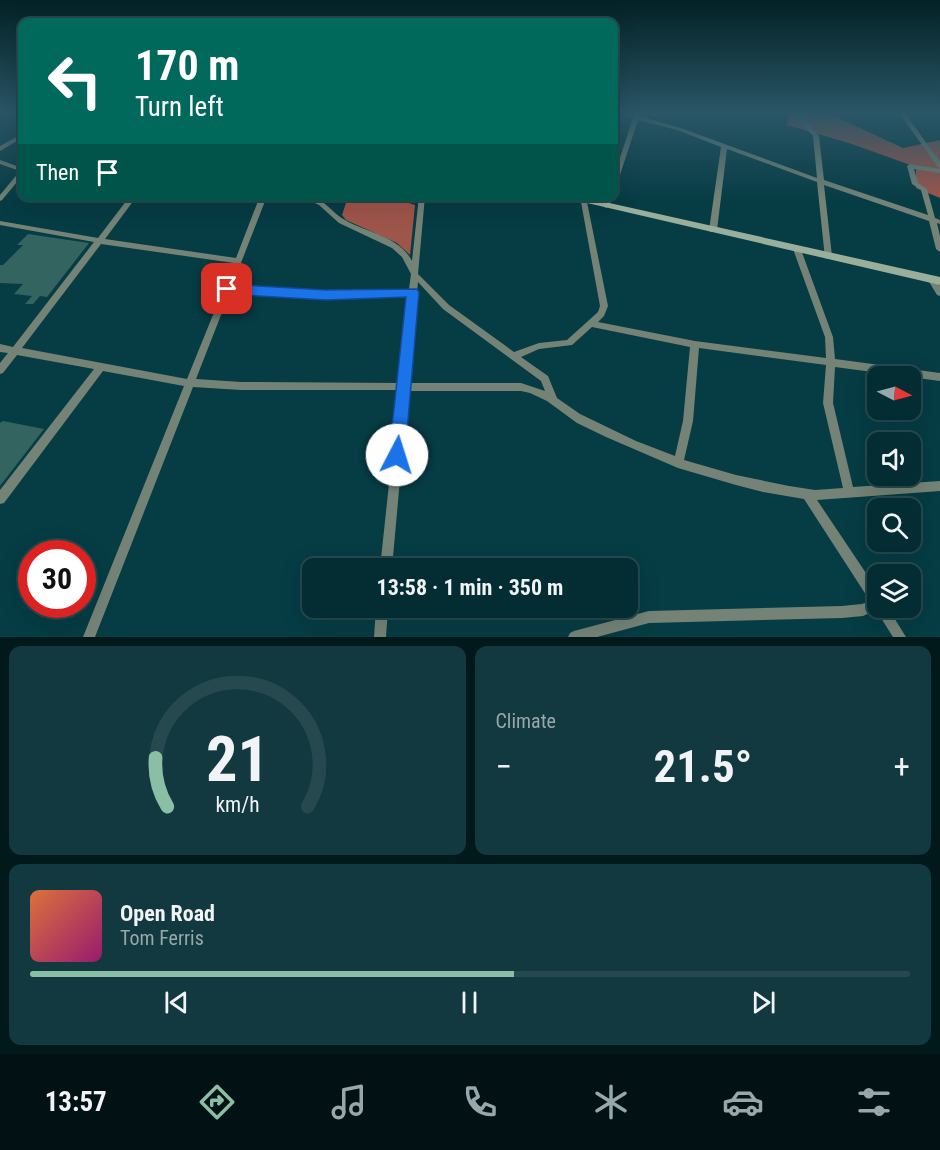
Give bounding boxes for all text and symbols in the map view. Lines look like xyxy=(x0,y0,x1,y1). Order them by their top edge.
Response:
text: 170 m xyxy=(135,41,240,90)
icon: left xyxy=(36,42,114,120)
text: Turn left xyxy=(135,91,224,123)
icon: arrive xyxy=(91,156,124,189)
text: Then xyxy=(36,160,79,185)
pin xyxy=(201,263,252,314)
icon: arrive xyxy=(210,272,243,305)
north arrow xyxy=(867,366,921,420)
map controls xyxy=(867,366,921,618)
position arrow xyxy=(365,423,429,487)
button: sound xyxy=(867,432,921,486)
button: search xyxy=(867,498,921,552)
speed limit sign: 30 xyxy=(18,540,96,618)
button: layers xyxy=(867,564,921,618)
text: 13:58 · 1 min · 350 m xyxy=(377,575,563,600)
text: Climate xyxy=(496,709,556,733)
text: 21 xyxy=(206,723,269,796)
text: 21.5° xyxy=(653,740,752,793)
text: − xyxy=(496,747,512,786)
text: + xyxy=(894,747,910,786)
text: km/h xyxy=(215,793,259,818)
text: Open Road xyxy=(120,901,215,926)
text: Tom Ferris xyxy=(120,926,204,950)
icon: previous xyxy=(160,986,193,1019)
icon: pause xyxy=(453,986,486,1019)
icon: next xyxy=(747,986,780,1019)
icon: directions xyxy=(196,1081,238,1123)
icon: music xyxy=(328,1081,370,1123)
icon: phone xyxy=(459,1081,501,1123)
icon: climate xyxy=(590,1081,632,1123)
icon: car xyxy=(722,1081,764,1123)
icon: filters xyxy=(853,1081,895,1123)
text: 13:57 xyxy=(45,1086,107,1118)

